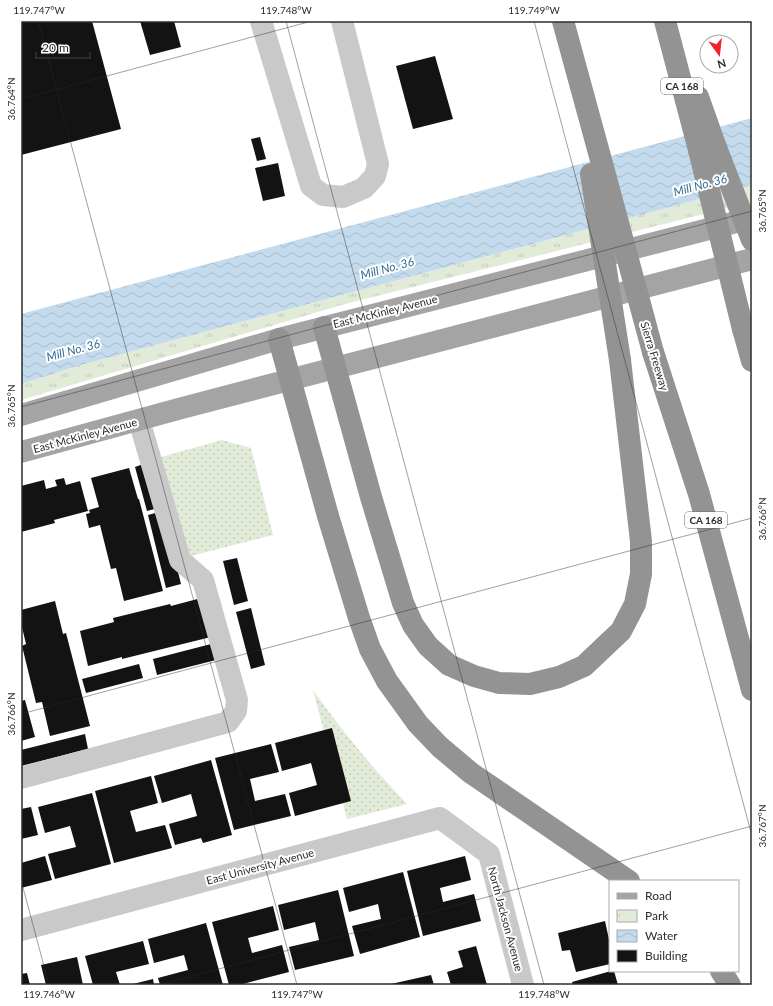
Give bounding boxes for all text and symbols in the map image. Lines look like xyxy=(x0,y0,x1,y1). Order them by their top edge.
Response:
text: 119.747°W xyxy=(13,4,65,16)
text: 119.748°W xyxy=(260,4,312,16)
text: 119.749°W xyxy=(508,4,560,16)
scale bar xyxy=(36,34,90,60)
north arrow xyxy=(699,34,739,74)
text: 20 m xyxy=(42,40,69,55)
text: N xyxy=(716,57,727,72)
text: 36.764°N xyxy=(5,77,17,121)
road number: CA 168 xyxy=(661,78,703,94)
water label: Mill No. 36 xyxy=(672,171,729,199)
text: 36.765°N xyxy=(756,189,768,233)
water label: Mill No. 36 xyxy=(359,254,416,282)
street label: East McKinley Avenue xyxy=(331,292,439,330)
street label: Sierra Freeway xyxy=(638,320,672,392)
water label: Mill No. 36 xyxy=(45,336,102,364)
text: 36.765°N xyxy=(5,384,17,428)
street label: East McKinley Avenue xyxy=(32,415,139,455)
text: 36.766°N xyxy=(756,497,768,541)
road number: CA 168 xyxy=(685,512,727,528)
text: 36.766°N xyxy=(5,692,17,736)
text: 36.767°N xyxy=(756,804,768,848)
street label: East University Avenue xyxy=(205,845,315,887)
street label: North Jackson Avenue xyxy=(486,865,526,973)
legend xyxy=(609,880,739,972)
text: Road xyxy=(645,888,672,903)
text: Park xyxy=(645,908,669,923)
text: Water xyxy=(645,928,678,943)
text: Building xyxy=(645,948,688,963)
text: 119.746°W xyxy=(23,988,75,1000)
text: 119.747°W xyxy=(271,988,323,1000)
text: 119.748°W xyxy=(518,988,570,1000)

